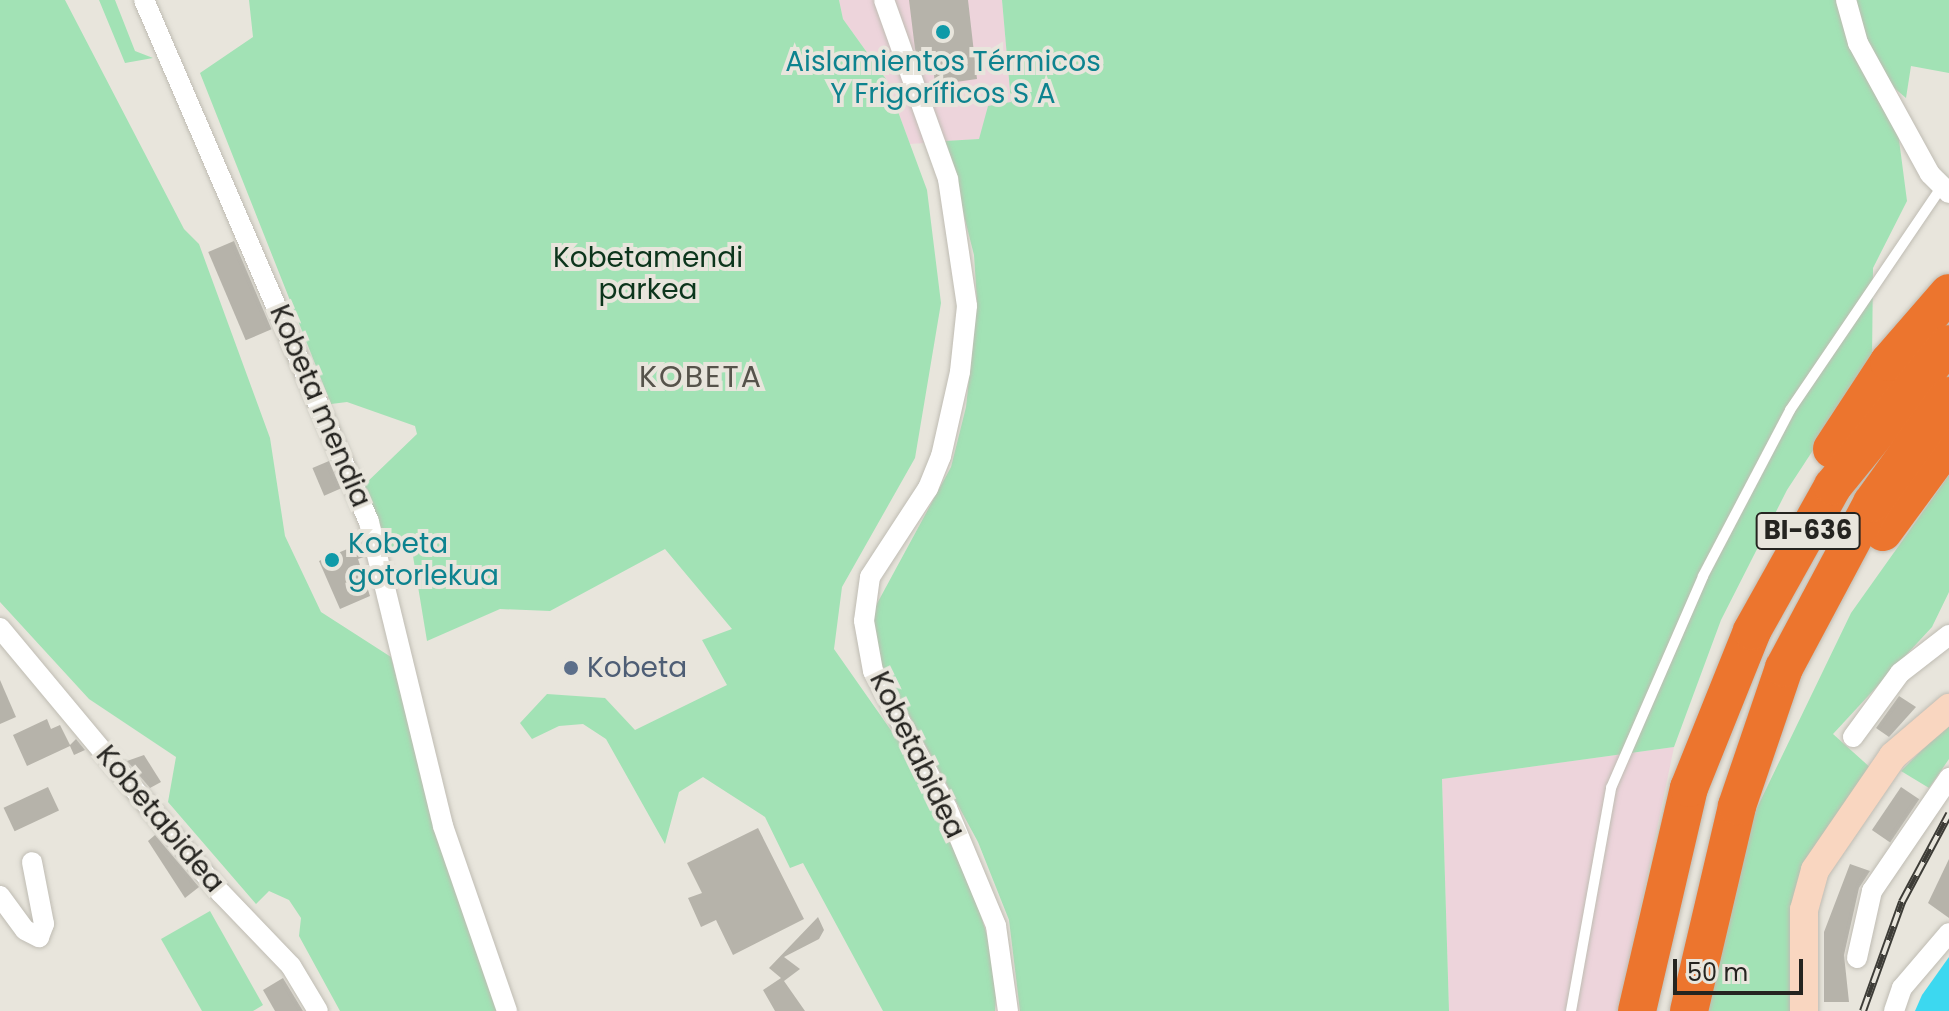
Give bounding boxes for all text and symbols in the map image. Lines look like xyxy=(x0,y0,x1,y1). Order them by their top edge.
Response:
marker: Aislamientos Térmicos Y Frigoríficos S A xyxy=(934,23,952,41)
place label: Aislamientos Térmicos Y Frigoríficos S A xyxy=(785,45,1101,111)
park label: Kobetamendi parkea xyxy=(553,241,743,307)
street label: Kobeta mendia xyxy=(262,300,378,512)
district label: KOBETA xyxy=(639,359,763,395)
road number: BI-636 xyxy=(1754,509,1862,553)
place label: Kobeta gotorlekua xyxy=(348,527,499,593)
marker: Kobeta gotorlekua xyxy=(323,551,341,569)
place label: Kobeta xyxy=(587,651,687,685)
marker: Kobeta xyxy=(562,659,580,677)
street label: Kobetabidea xyxy=(862,666,972,844)
street label: Kobetabidea xyxy=(89,739,231,899)
scale bar xyxy=(1677,943,1807,993)
text: 50 m xyxy=(1687,956,1748,989)

